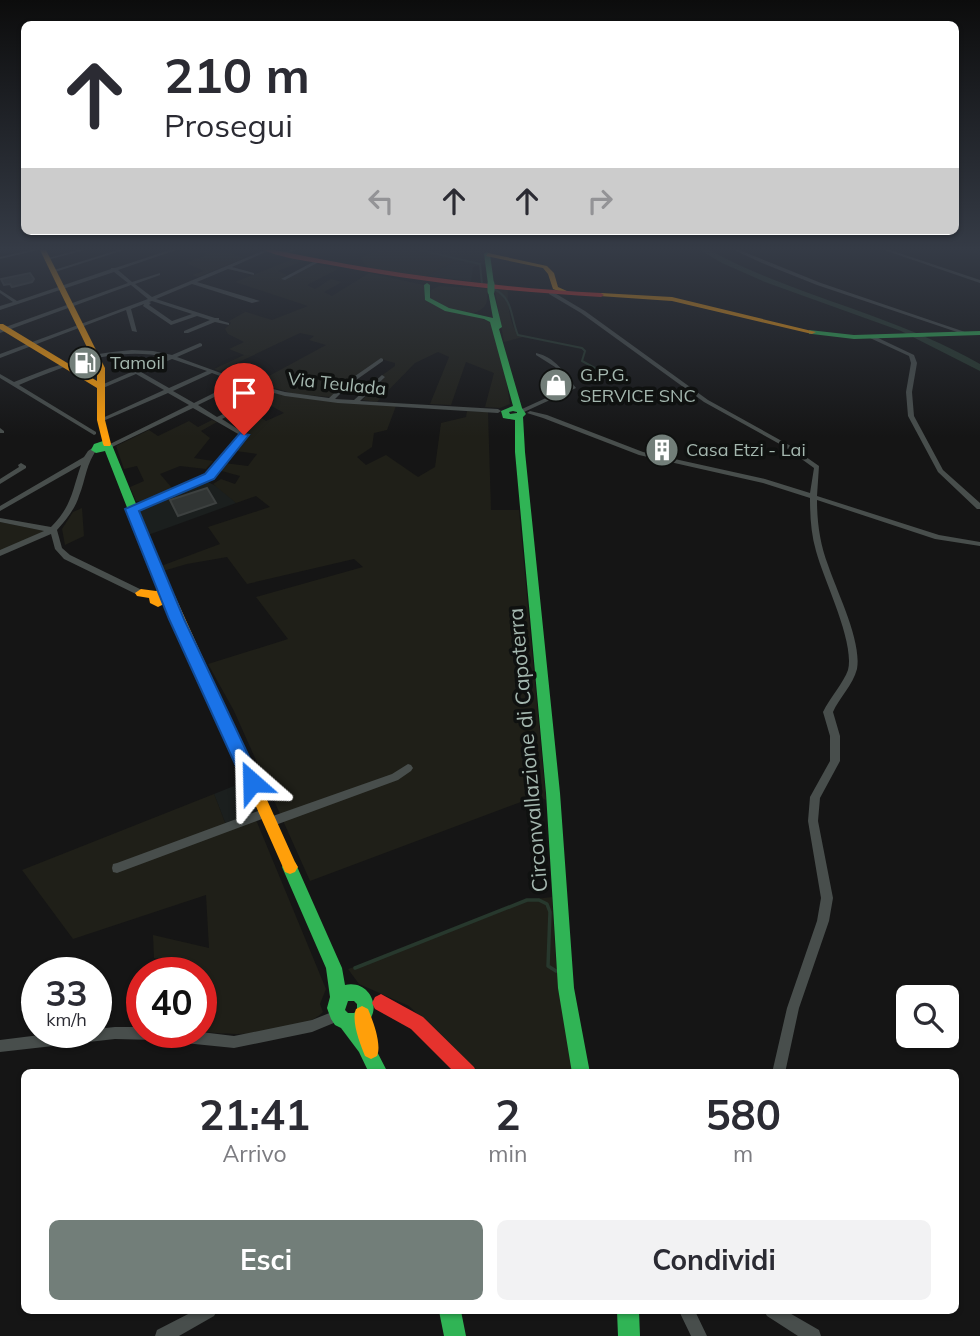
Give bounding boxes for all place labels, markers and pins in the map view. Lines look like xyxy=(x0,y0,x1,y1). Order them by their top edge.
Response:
fuel station icon: Tamoil xyxy=(66,344,104,382)
place label: Tamoil xyxy=(110,351,165,374)
pin xyxy=(214,363,274,435)
place label: G.P.G. SERVICE SNC xyxy=(580,363,696,407)
shop icon: G.P.G. SERVICE SNC xyxy=(537,366,575,404)
building icon: Casa Etzi - Lai xyxy=(643,431,681,469)
place label: Casa Etzi - Lai xyxy=(686,438,806,461)

